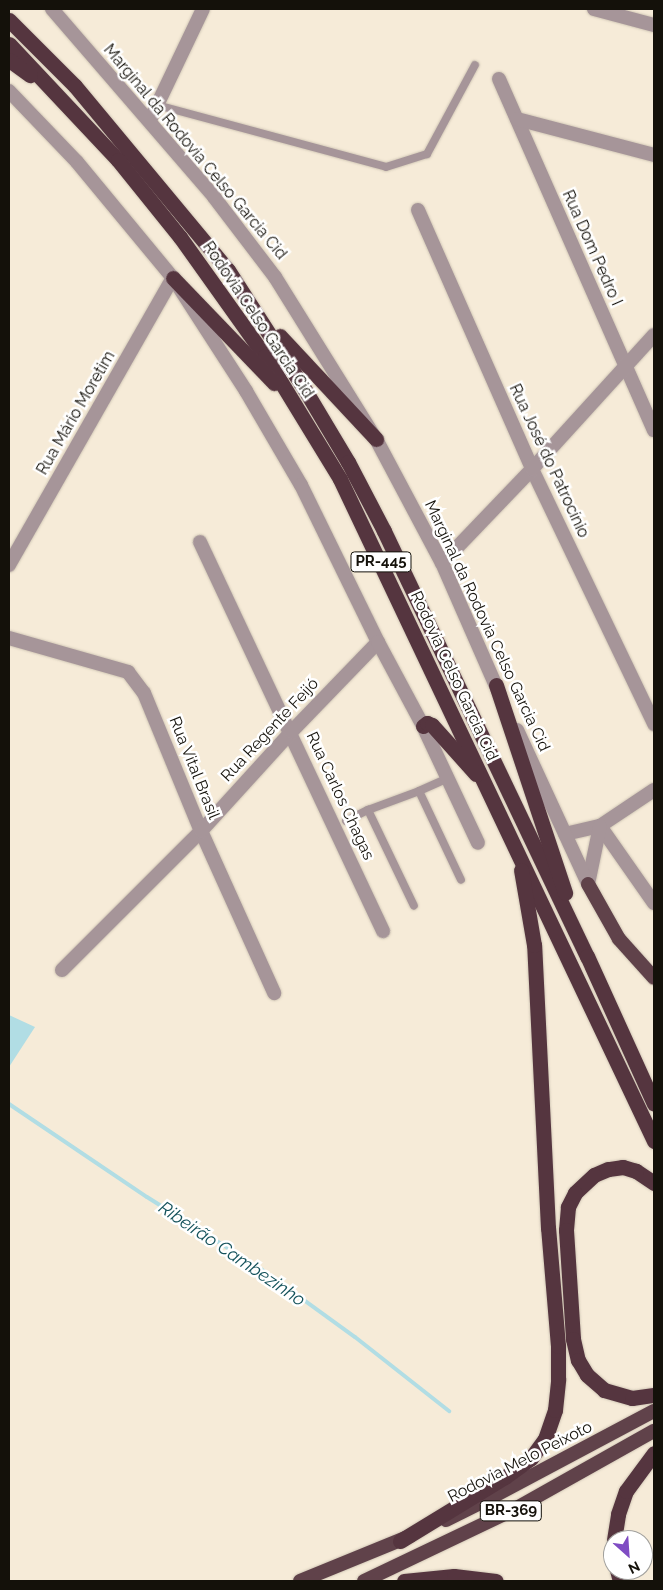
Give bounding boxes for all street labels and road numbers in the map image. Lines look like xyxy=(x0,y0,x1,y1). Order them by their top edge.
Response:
street label: Marginal da Rodovia Celso Garcia Cid xyxy=(99,40,291,264)
street label: Rua Dom Pedro I xyxy=(558,187,626,309)
street label: Rodovia Celso Garcia Cid xyxy=(198,238,318,402)
street label: Rua Mário Moretim xyxy=(33,348,119,478)
street label: Rua José do Patrocínio xyxy=(505,381,593,541)
street label: Marginal da Rodovia Celso Garcia Cid xyxy=(420,497,554,755)
road number: PR-445 xyxy=(350,550,412,574)
street label: Rodovia Celso Garcia Cid xyxy=(406,588,502,764)
street label: Rua Regente Feijó xyxy=(217,674,323,786)
street label: Rua Vital Brasil xyxy=(164,713,224,823)
street label: Rua Carlos Chagas xyxy=(302,729,378,863)
street label: Rodovia Melo Peixoto xyxy=(445,1417,595,1507)
road number: BR-369 xyxy=(480,1498,542,1524)

